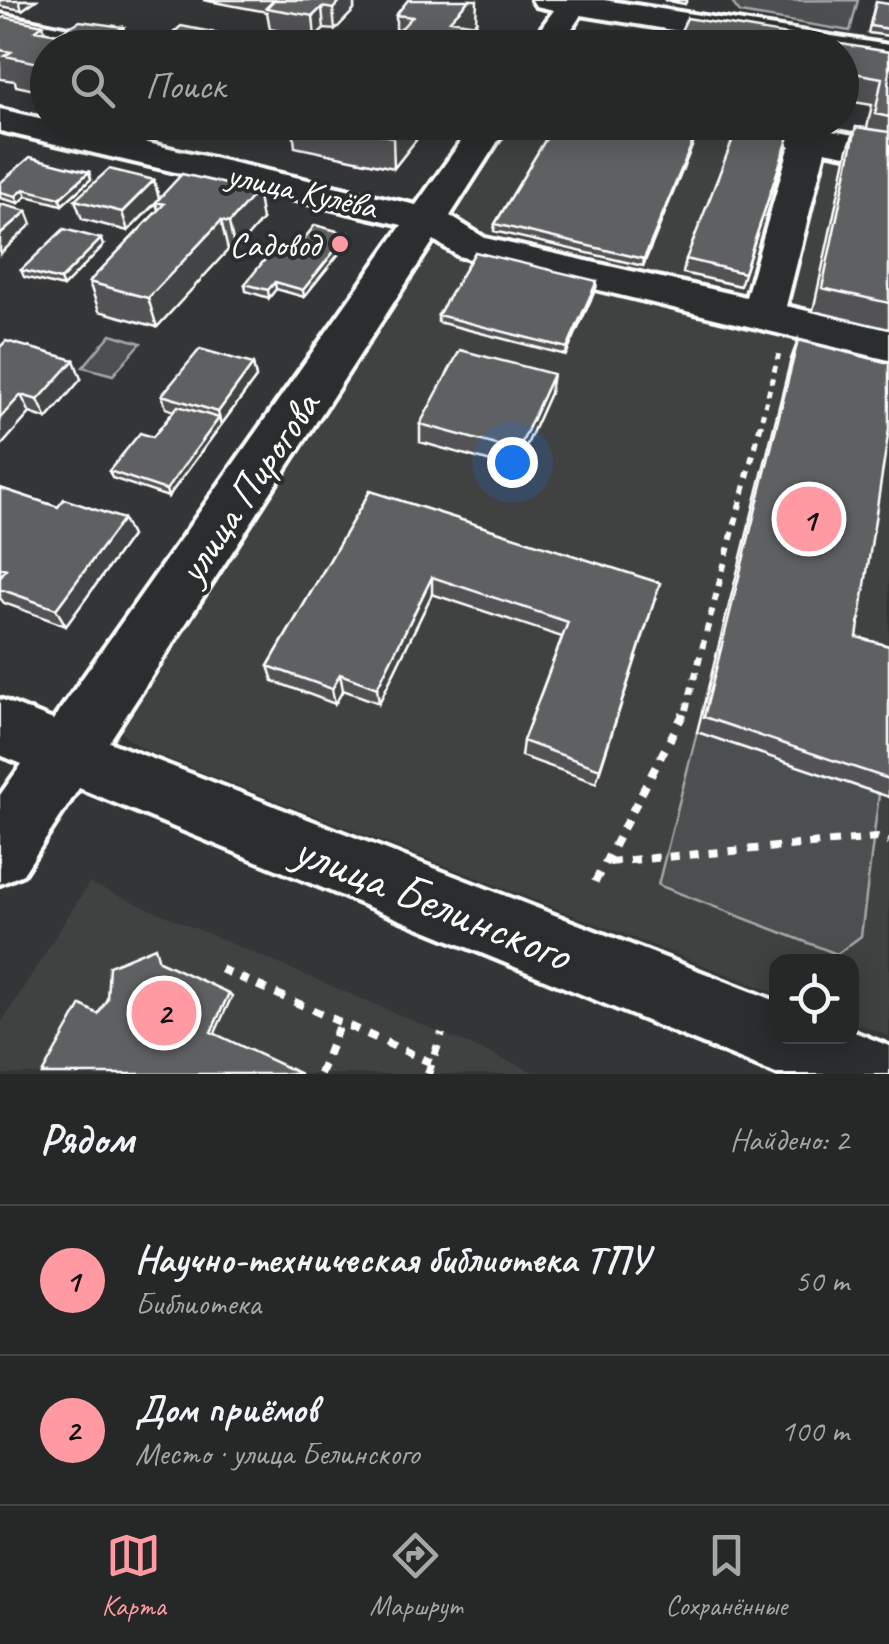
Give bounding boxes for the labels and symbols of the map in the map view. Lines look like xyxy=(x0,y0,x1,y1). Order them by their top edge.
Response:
street label: улица Кулёва xyxy=(221,151,384,230)
place label: Садовод xyxy=(229,222,324,267)
marker: Садовод xyxy=(329,233,351,255)
street label: улица Пирогова xyxy=(163,380,333,596)
your location xyxy=(487,437,538,488)
pin: 1 xyxy=(776,482,842,556)
street label: улица Белинского xyxy=(282,816,582,986)
pin: 2 xyxy=(132,976,196,1050)

